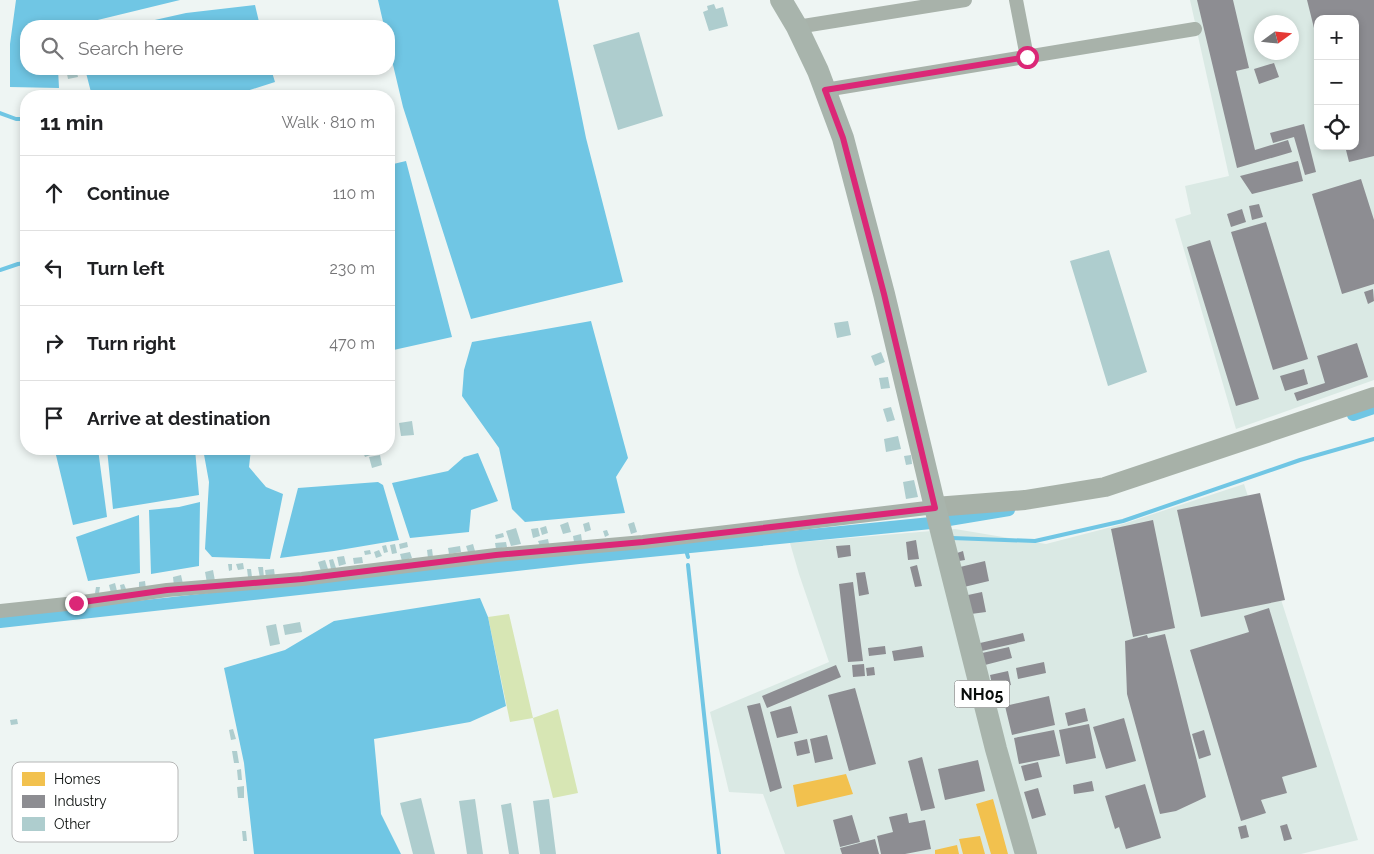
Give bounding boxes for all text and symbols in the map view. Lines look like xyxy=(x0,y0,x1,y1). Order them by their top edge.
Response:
north arrow xyxy=(1254,15,1299,60)
map controls xyxy=(1314,15,1359,150)
button: + xyxy=(1314,15,1359,60)
search box xyxy=(20,20,395,75)
icon: search xyxy=(38,34,66,62)
text: Search here xyxy=(78,37,184,59)
route start xyxy=(1016,46,1039,69)
button: − xyxy=(1314,60,1359,105)
button: locate xyxy=(1314,105,1359,150)
text: 11 min xyxy=(40,110,103,135)
text: Walk · 810 m xyxy=(281,113,375,132)
icon: ahead xyxy=(40,179,68,207)
text: Continue xyxy=(87,182,170,204)
text: 110 m xyxy=(333,184,375,203)
icon: left xyxy=(40,254,68,282)
text: Turn left xyxy=(87,257,164,279)
text: 230 m xyxy=(330,259,375,278)
icon: right xyxy=(40,329,68,357)
text: Turn right xyxy=(87,332,176,354)
text: 470 m xyxy=(329,334,375,353)
icon: arrive xyxy=(40,404,68,432)
text: Arrive at destination xyxy=(87,407,271,429)
route end xyxy=(65,592,88,615)
road number: NH05 xyxy=(954,681,1010,708)
legend xyxy=(12,762,178,842)
text: Homes xyxy=(54,771,101,787)
text: Industry xyxy=(54,793,107,809)
text: Other xyxy=(54,816,91,832)

